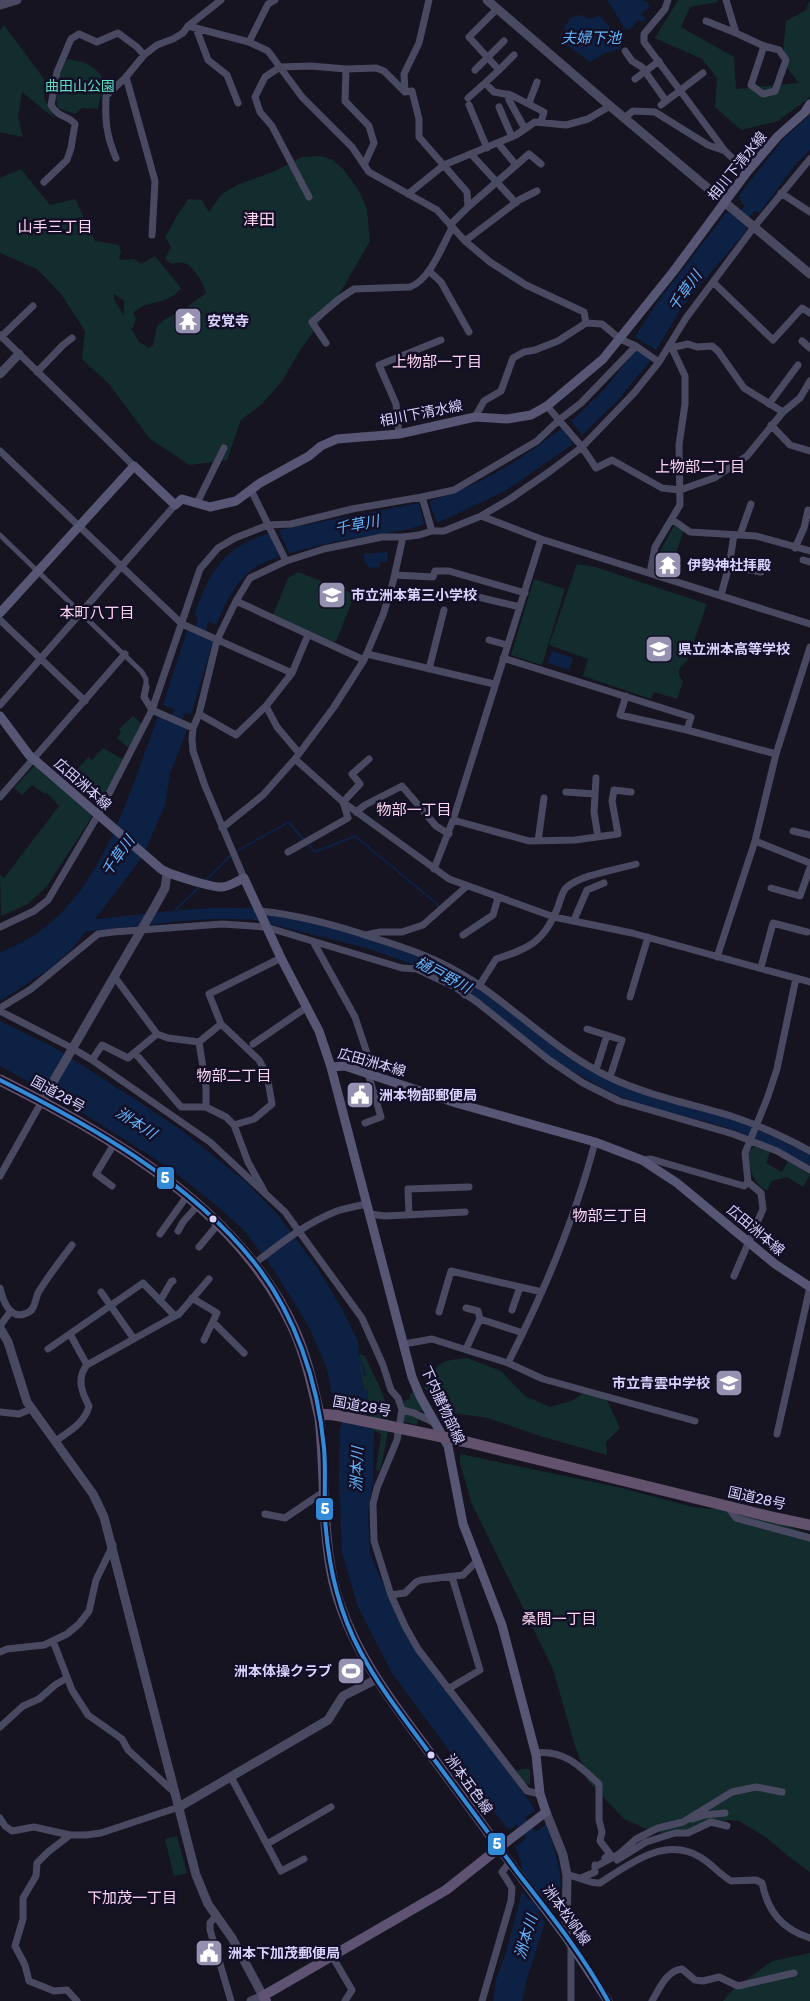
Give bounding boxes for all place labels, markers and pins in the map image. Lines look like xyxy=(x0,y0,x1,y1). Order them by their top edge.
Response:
temple icon: 安覚寺 xyxy=(173,306,203,336)
place label: 安覚寺 xyxy=(207,313,249,330)
temple icon: 伊勢神社拝殿 xyxy=(653,550,683,580)
place label: 伊勢神社拝殿 xyxy=(687,557,771,574)
school or university icon: 市立洲本第三小学校 xyxy=(317,580,347,610)
place label: 市立洲本第三小学校 xyxy=(351,587,477,604)
school or university icon: 県立洲本高等学校 xyxy=(644,634,674,664)
place label: 県立洲本高等学校 xyxy=(678,641,790,658)
public building icon: 洲本物部郵便局 xyxy=(345,1080,375,1110)
place label: 洲本物部郵便局 xyxy=(379,1087,477,1104)
unlabelled marker xyxy=(208,1214,218,1224)
school or university icon: 市立青雲中学校 xyxy=(714,1368,744,1398)
place label: 市立青雲中学校 xyxy=(612,1375,710,1392)
sports icon: 洲本体操クラブ xyxy=(336,1656,366,1686)
place label: 洲本体操クラブ xyxy=(234,1663,332,1680)
unlabelled marker xyxy=(426,1750,436,1760)
public building icon: 洲本下加茂郵便局 xyxy=(194,1938,224,1968)
place label: 洲本下加茂郵便局 xyxy=(228,1945,340,1962)

